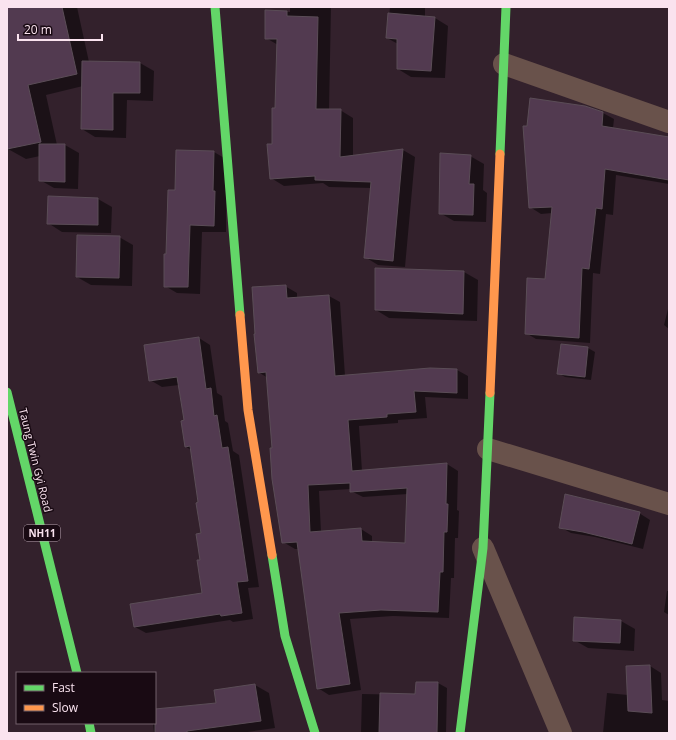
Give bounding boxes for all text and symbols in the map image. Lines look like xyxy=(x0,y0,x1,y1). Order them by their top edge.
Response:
scale bar xyxy=(18,16,102,42)
text: 20 m xyxy=(24,21,52,38)
street label: Taung Twin Gyi Road xyxy=(16,406,56,514)
road number: NH11 xyxy=(24,525,60,541)
legend xyxy=(16,672,156,724)
text: Fast xyxy=(52,679,75,696)
text: Slow xyxy=(52,699,79,716)

